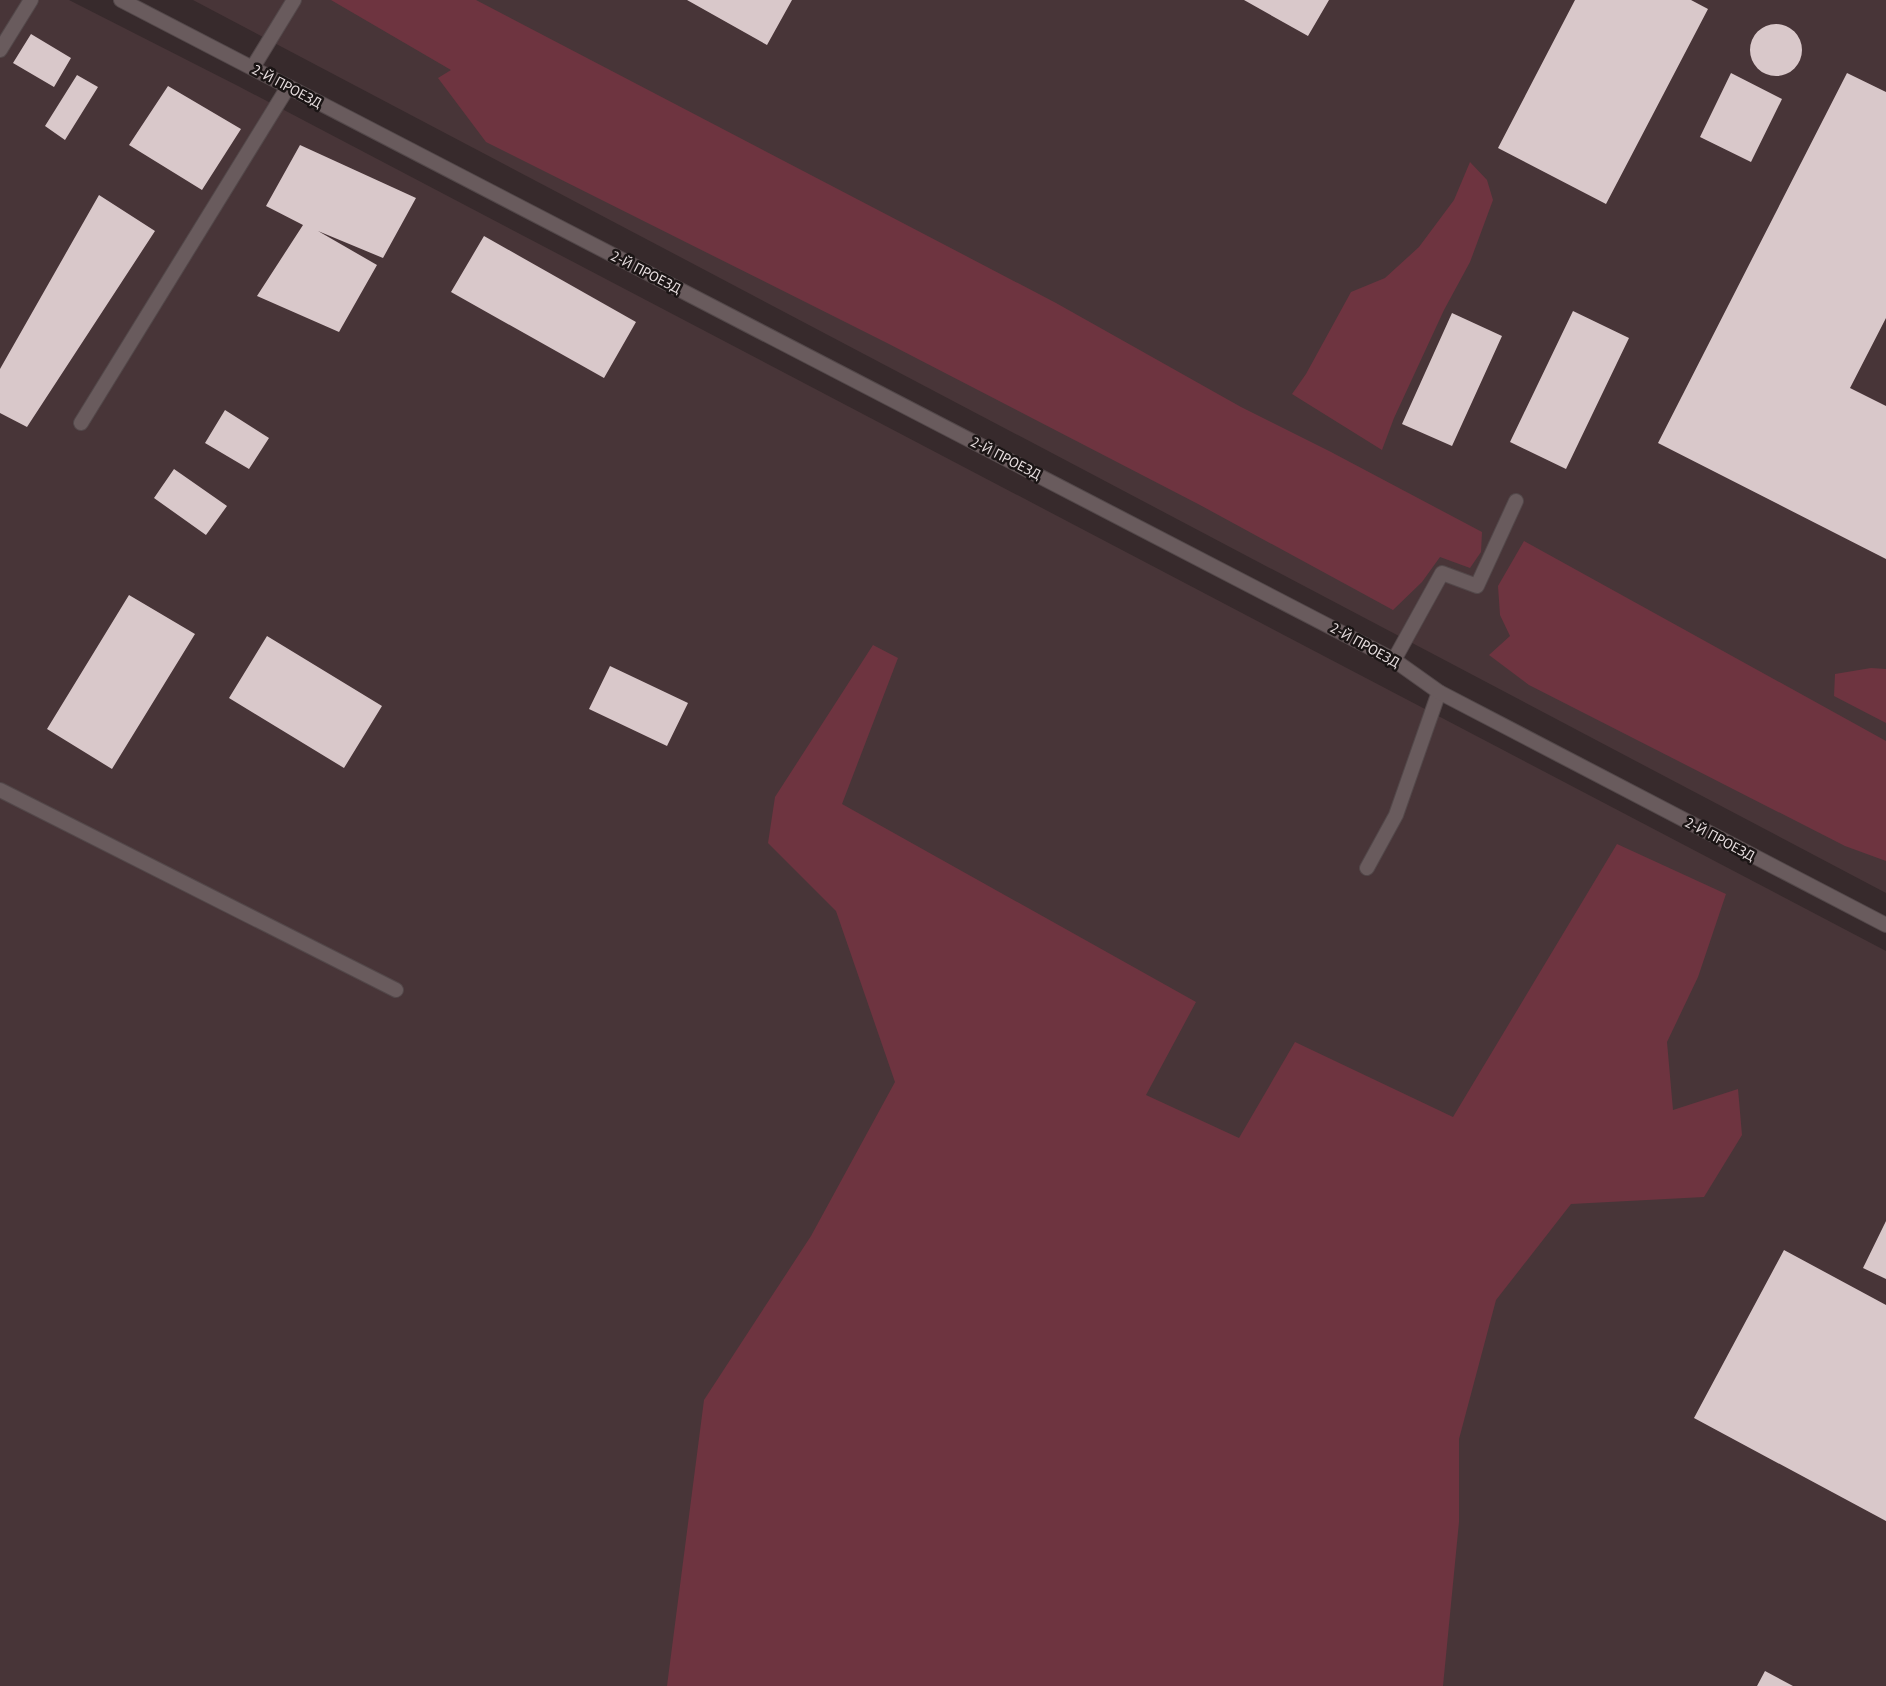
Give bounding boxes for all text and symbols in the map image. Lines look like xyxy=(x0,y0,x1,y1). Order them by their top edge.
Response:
street label: 2-Й ПРОЕЗД xyxy=(249,60,325,112)
street label: 2-Й ПРОЕЗД xyxy=(608,247,684,297)
street label: 2-Й ПРОЕЗД xyxy=(968,433,1044,483)
street label: 2-Й ПРОЕЗД xyxy=(1327,619,1403,671)
street label: 2-Й ПРОЕЗД xyxy=(1682,813,1758,865)

